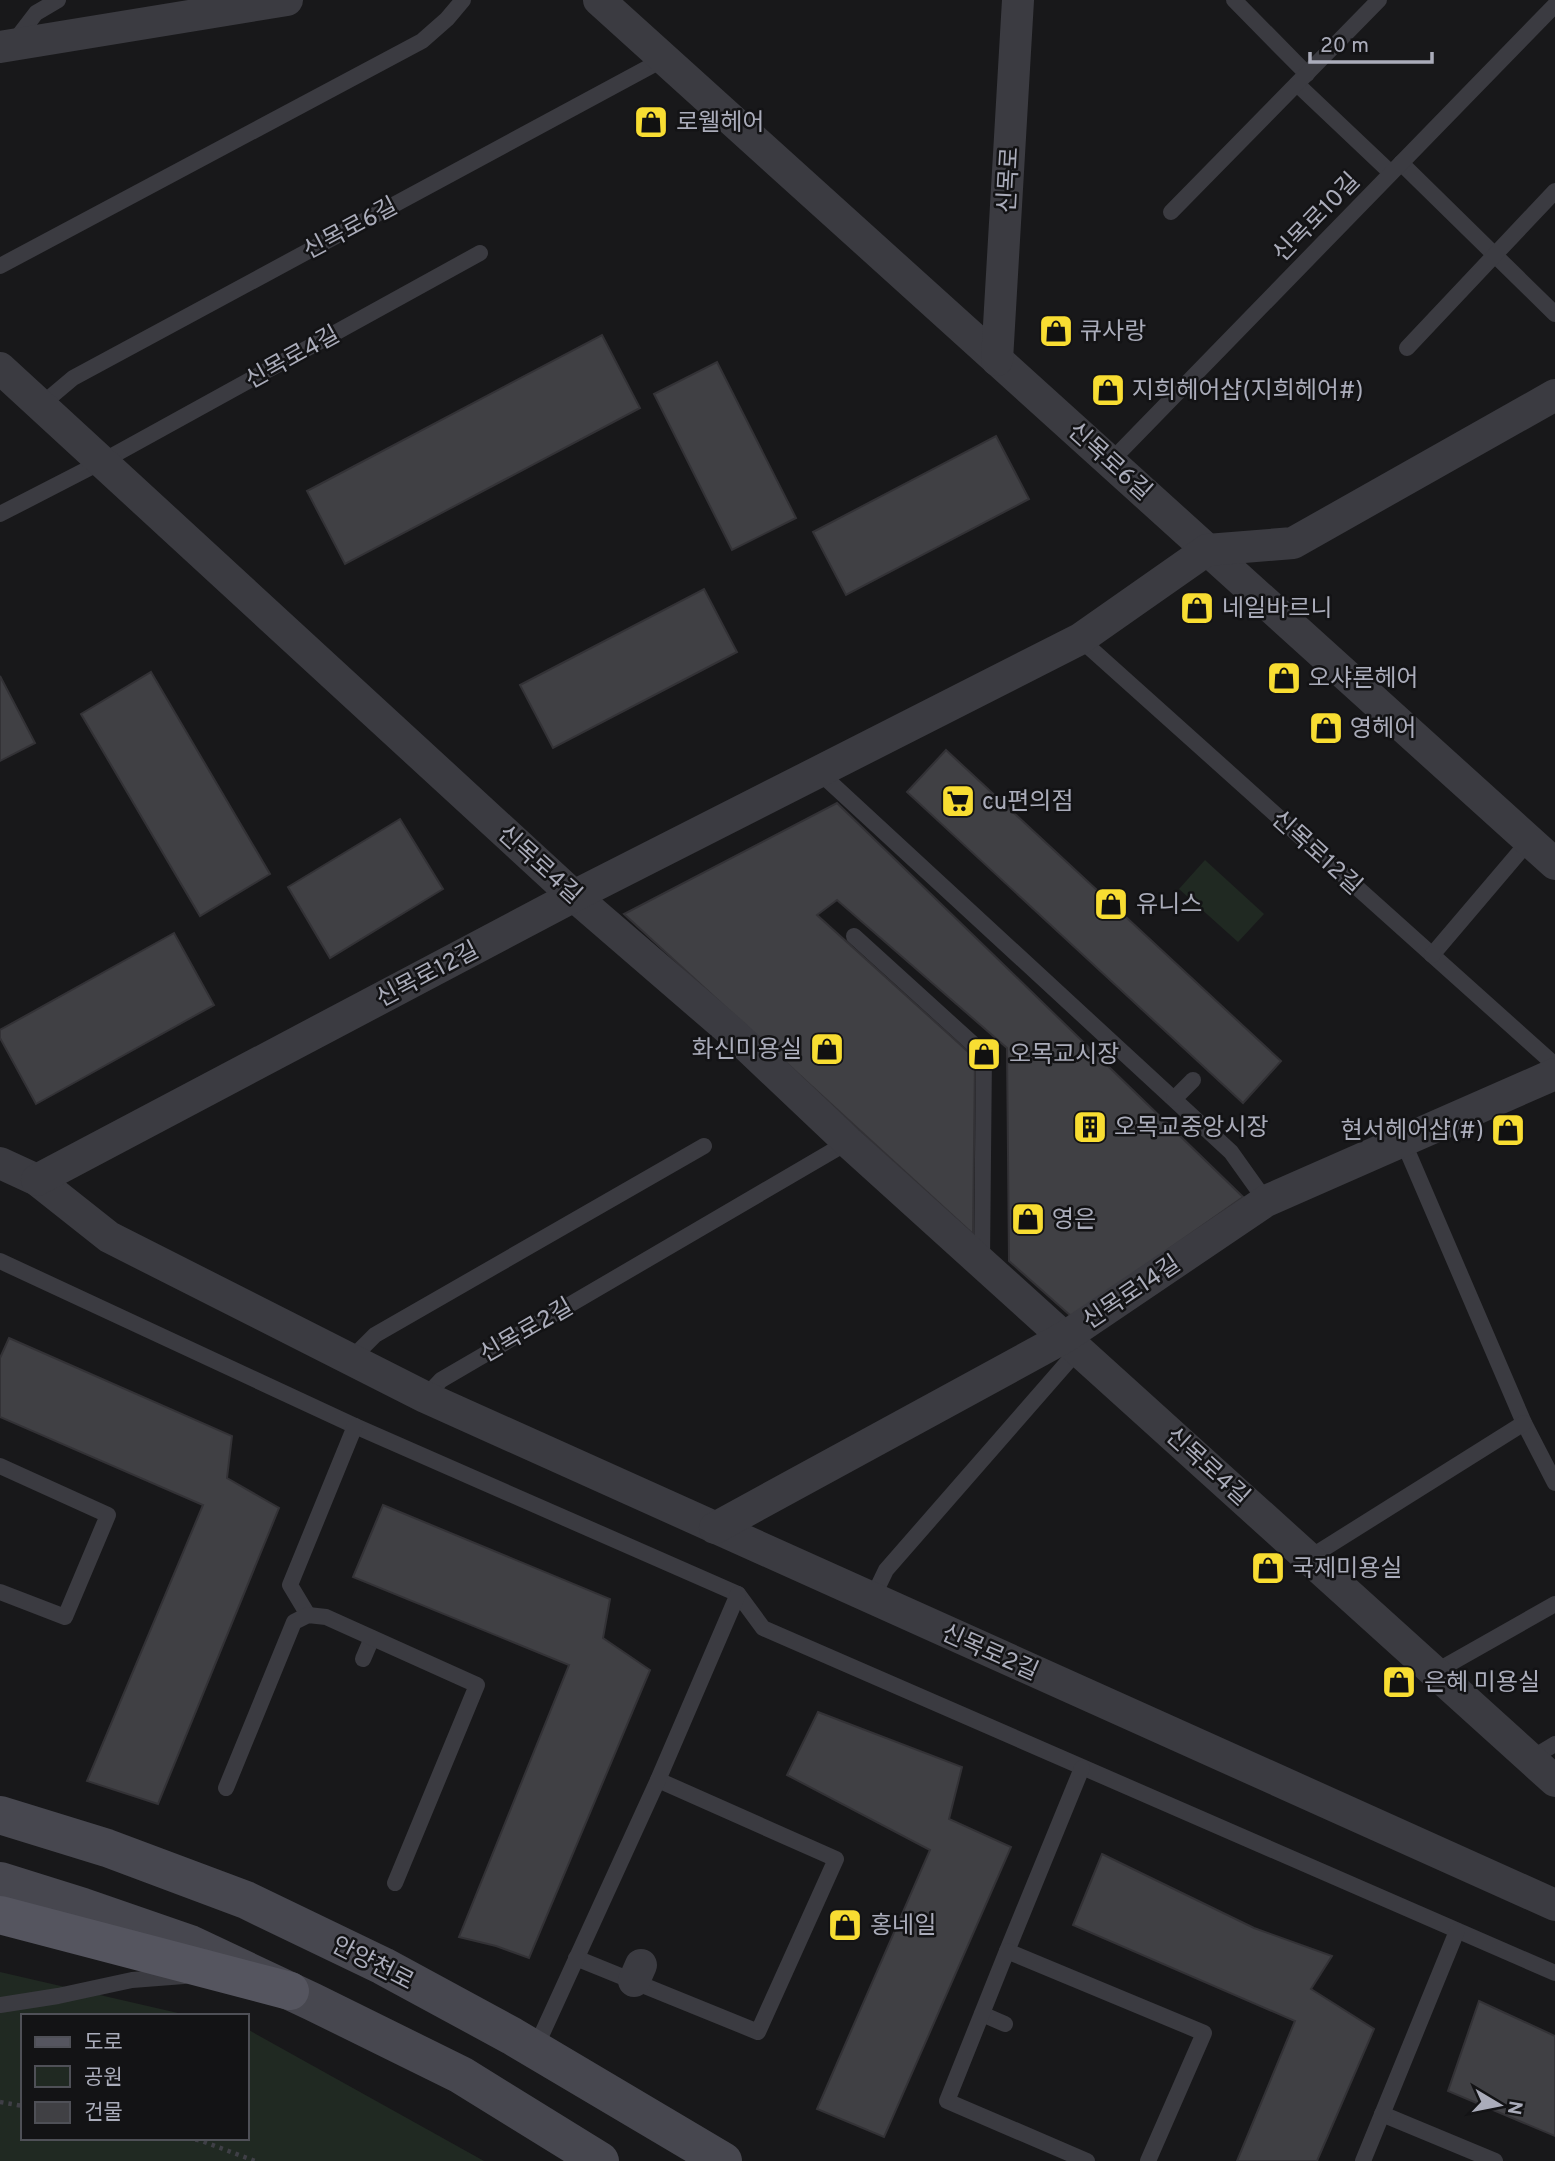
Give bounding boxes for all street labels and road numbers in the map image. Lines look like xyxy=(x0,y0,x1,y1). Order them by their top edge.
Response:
street label: 신목로 xyxy=(993,146,1027,214)
street label: 신목로10길 xyxy=(1268,167,1367,269)
street label: 신목로6길 xyxy=(299,192,403,267)
street label: 신목로4길 xyxy=(241,321,345,397)
street label: 신목로6길 xyxy=(1060,417,1157,508)
street label: 신목로12길 xyxy=(1264,805,1367,902)
street label: 신목로4길 xyxy=(490,820,587,911)
street label: 신목로12길 xyxy=(371,936,484,1015)
street label: 신목로14길 xyxy=(1077,1250,1187,1337)
street label: 신목로2길 xyxy=(475,1293,579,1370)
street label: 신목로4길 xyxy=(1158,1422,1255,1513)
street label: 신목로2길 xyxy=(936,1619,1042,1688)
street label: 안양천로 xyxy=(326,1931,418,1998)

